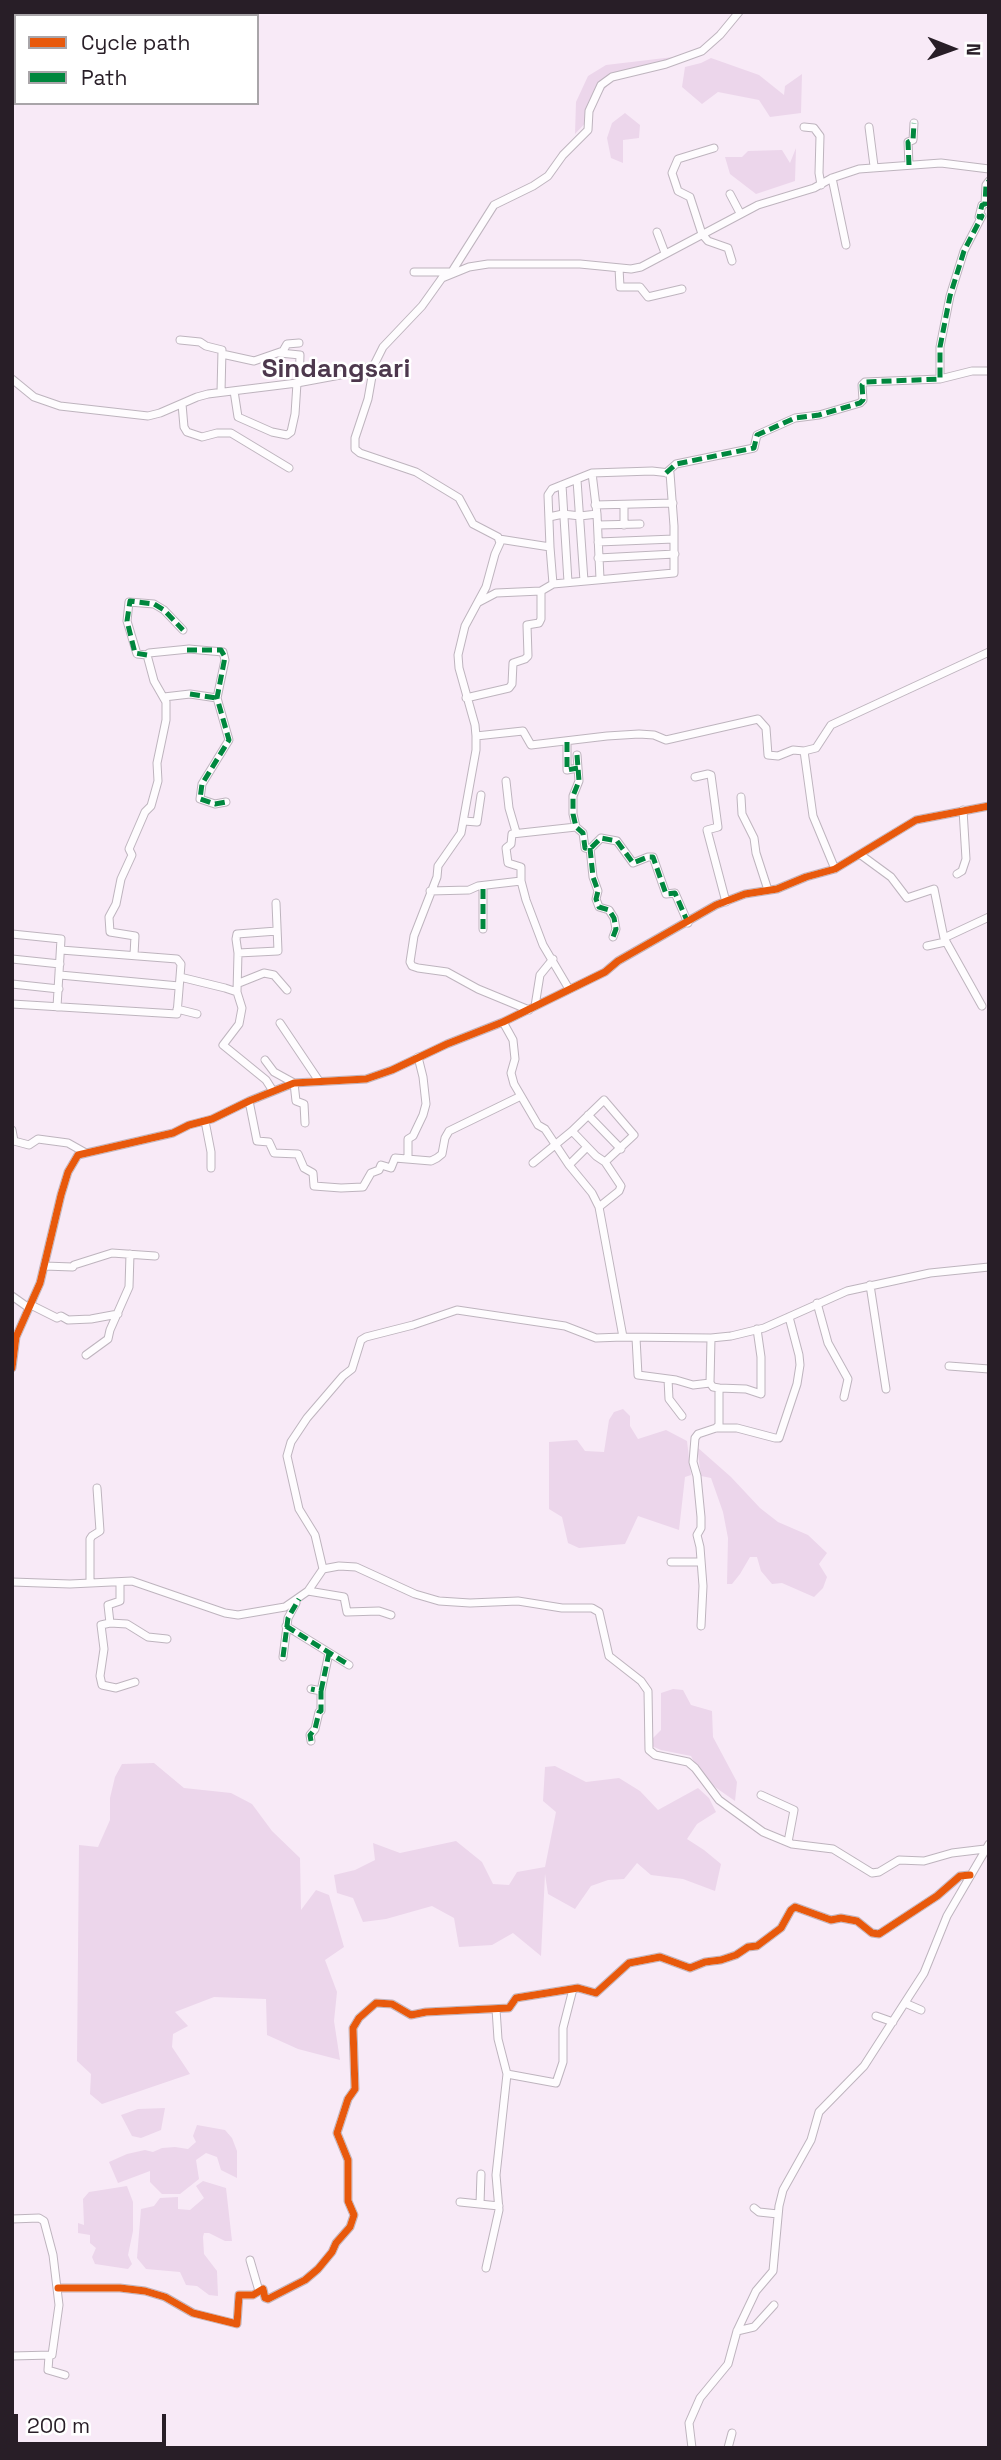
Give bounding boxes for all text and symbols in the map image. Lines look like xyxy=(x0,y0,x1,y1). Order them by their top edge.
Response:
legend xyxy=(14,14,259,105)
north arrow xyxy=(917,14,987,84)
text: Cycle path xyxy=(81,29,190,56)
text: N xyxy=(961,43,986,56)
text: Path xyxy=(81,64,127,91)
district label: Sindangsari xyxy=(262,354,410,386)
scale bar xyxy=(18,2400,170,2444)
text: 200 m xyxy=(27,2412,90,2439)

